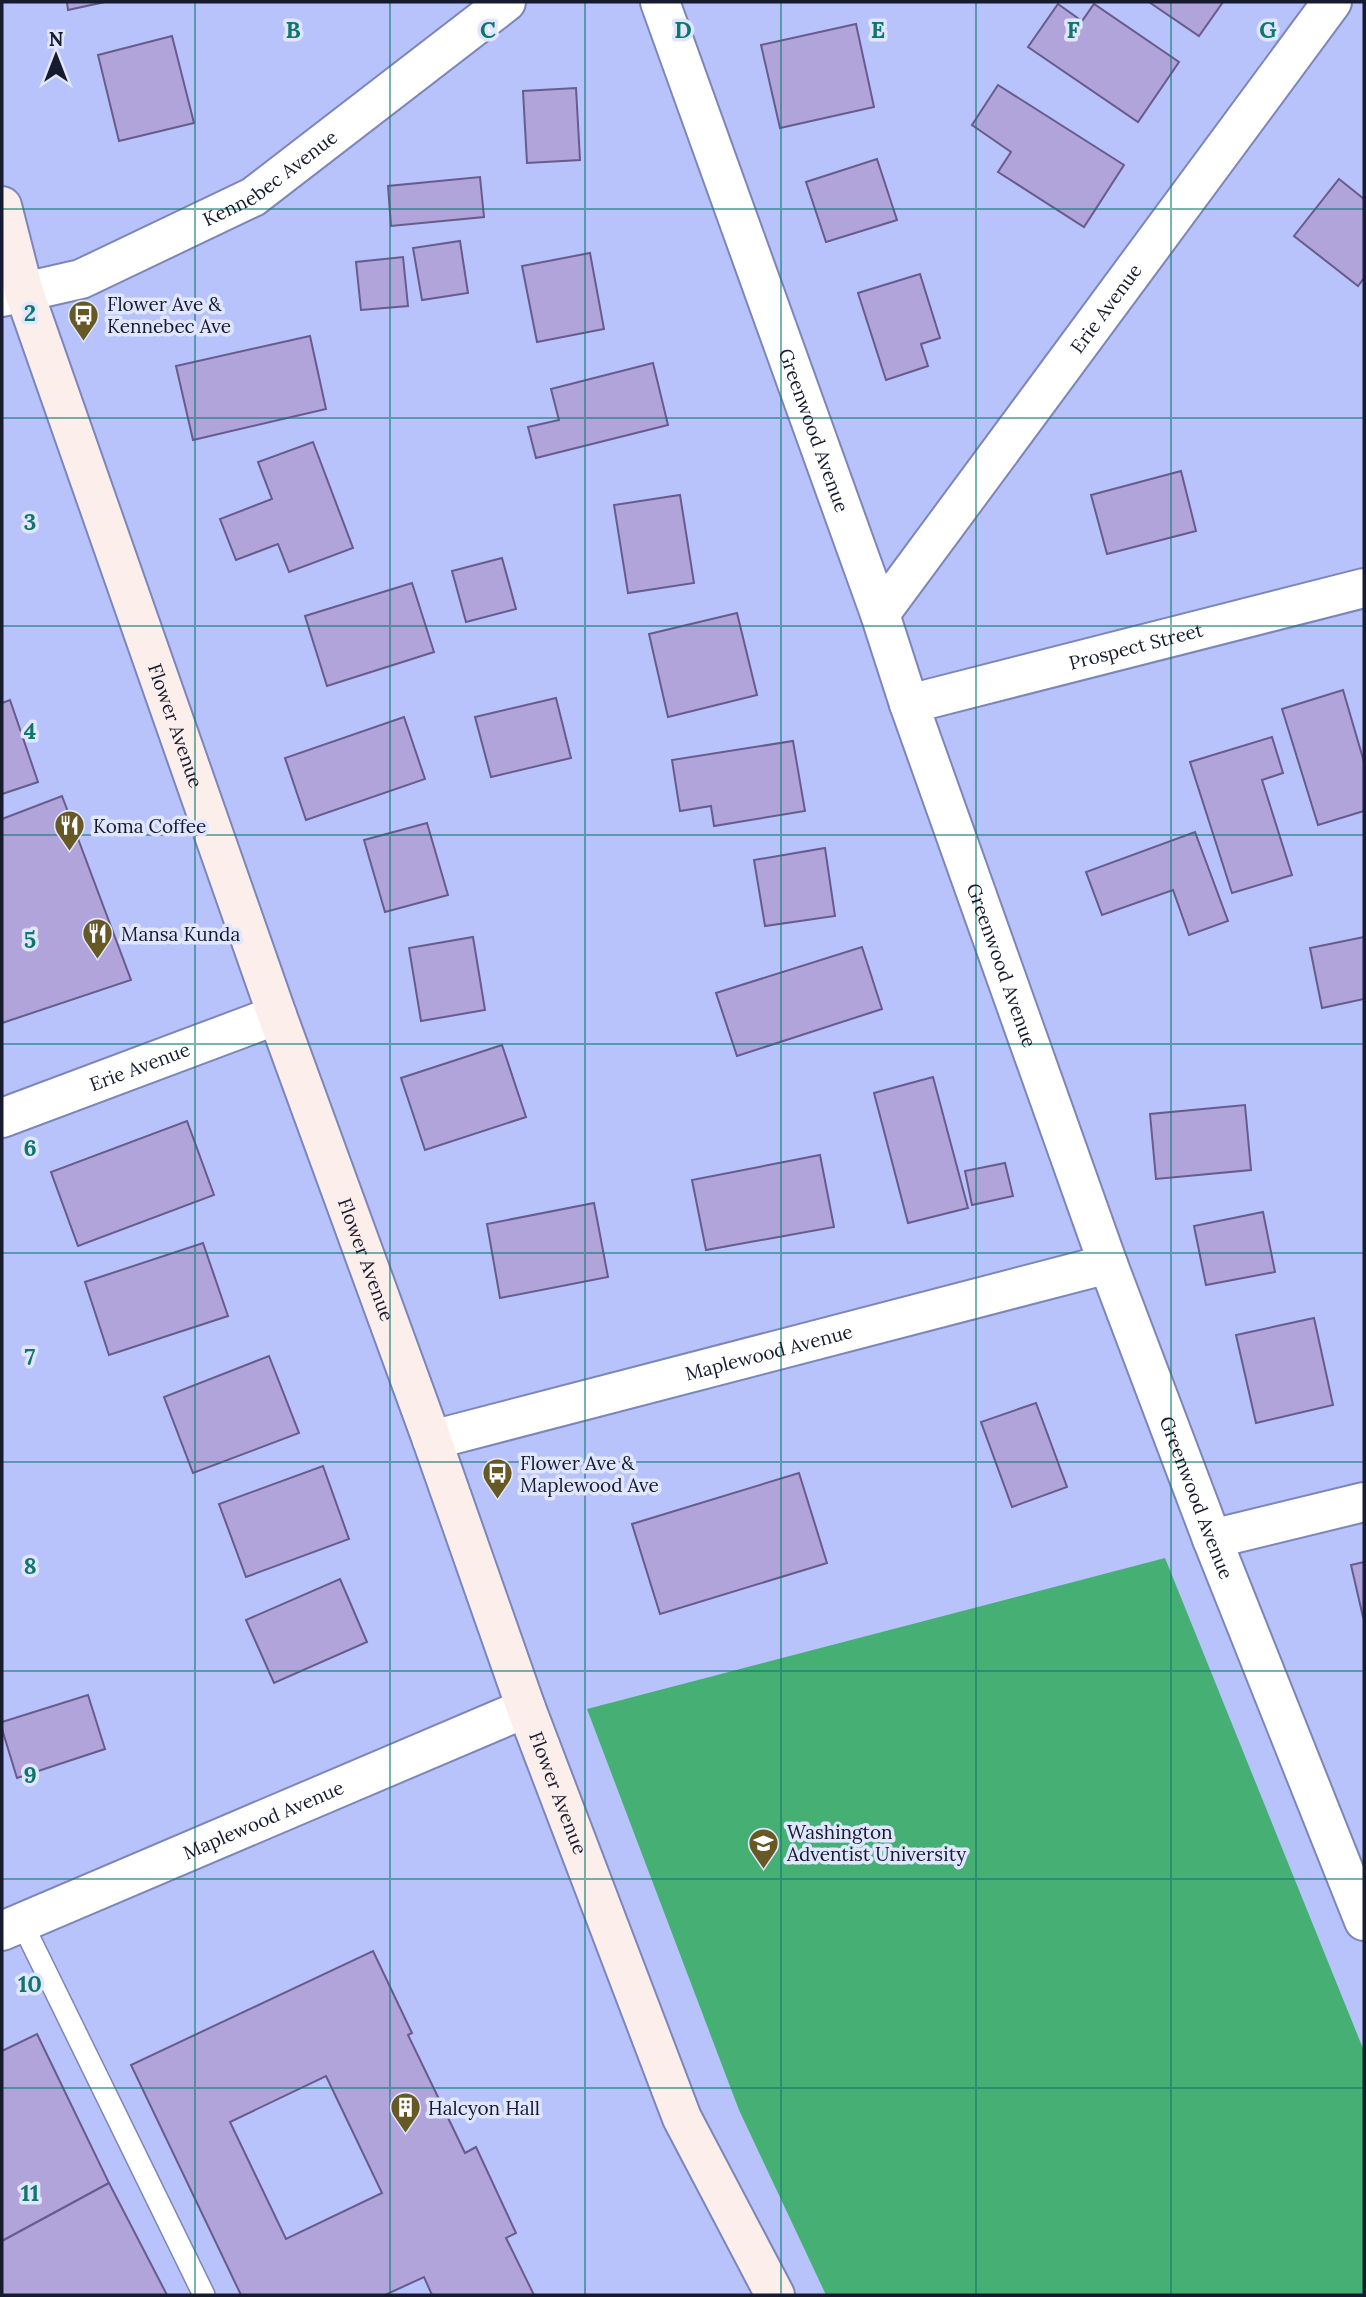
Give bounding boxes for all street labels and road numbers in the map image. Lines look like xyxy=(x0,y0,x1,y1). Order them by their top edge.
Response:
street label: Kennebec Avenue xyxy=(199,125,342,231)
street label: Erie Avenue xyxy=(1065,259,1147,358)
street label: Greenwood Avenue xyxy=(773,345,854,515)
street label: Prospect Street xyxy=(1066,617,1206,675)
street label: Flower Avenue xyxy=(143,660,208,791)
street label: Greenwood Avenue xyxy=(962,880,1042,1050)
street label: Erie Avenue xyxy=(86,1037,193,1096)
street label: Flower Avenue xyxy=(333,1194,400,1324)
street label: Maplewood Avenue xyxy=(682,1319,855,1386)
street label: Greenwood Avenue xyxy=(1155,1413,1239,1582)
street label: Flower Avenue xyxy=(524,1728,593,1858)
street label: Maplewood Avenue xyxy=(179,1775,347,1865)

